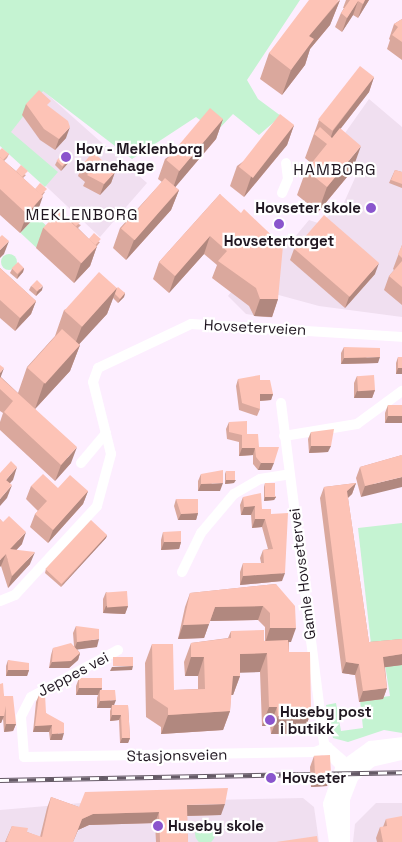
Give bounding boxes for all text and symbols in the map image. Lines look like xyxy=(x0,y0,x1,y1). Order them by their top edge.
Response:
place label: Hov - Meklenborg barnehage xyxy=(76,139,203,174)
marker: Hov - Meklenborg barnehage xyxy=(60,151,72,163)
district label: HAMBORG xyxy=(292,160,378,180)
place label: Hovseter skole xyxy=(255,199,361,217)
marker: Hovseter skole xyxy=(365,202,377,214)
district label: MEKLENBORG xyxy=(24,205,140,225)
marker: Hovsetertorget xyxy=(273,218,285,230)
place label: Hovsetertorget xyxy=(224,232,334,250)
street label: Hovseterveien xyxy=(203,315,307,339)
street label: Gamle Hovsetervei xyxy=(285,507,319,641)
street label: Jeppes vei xyxy=(34,648,112,700)
place label: Huseby post i butikk xyxy=(280,702,372,737)
marker: Huseby post i butikk xyxy=(264,714,276,726)
street label: Stasjonsveien xyxy=(126,745,228,765)
place label: Hovseter xyxy=(282,769,346,787)
marker: Hovseter xyxy=(264,771,278,785)
place label: Huseby skole xyxy=(168,817,264,835)
marker: Huseby skole xyxy=(152,820,164,832)

